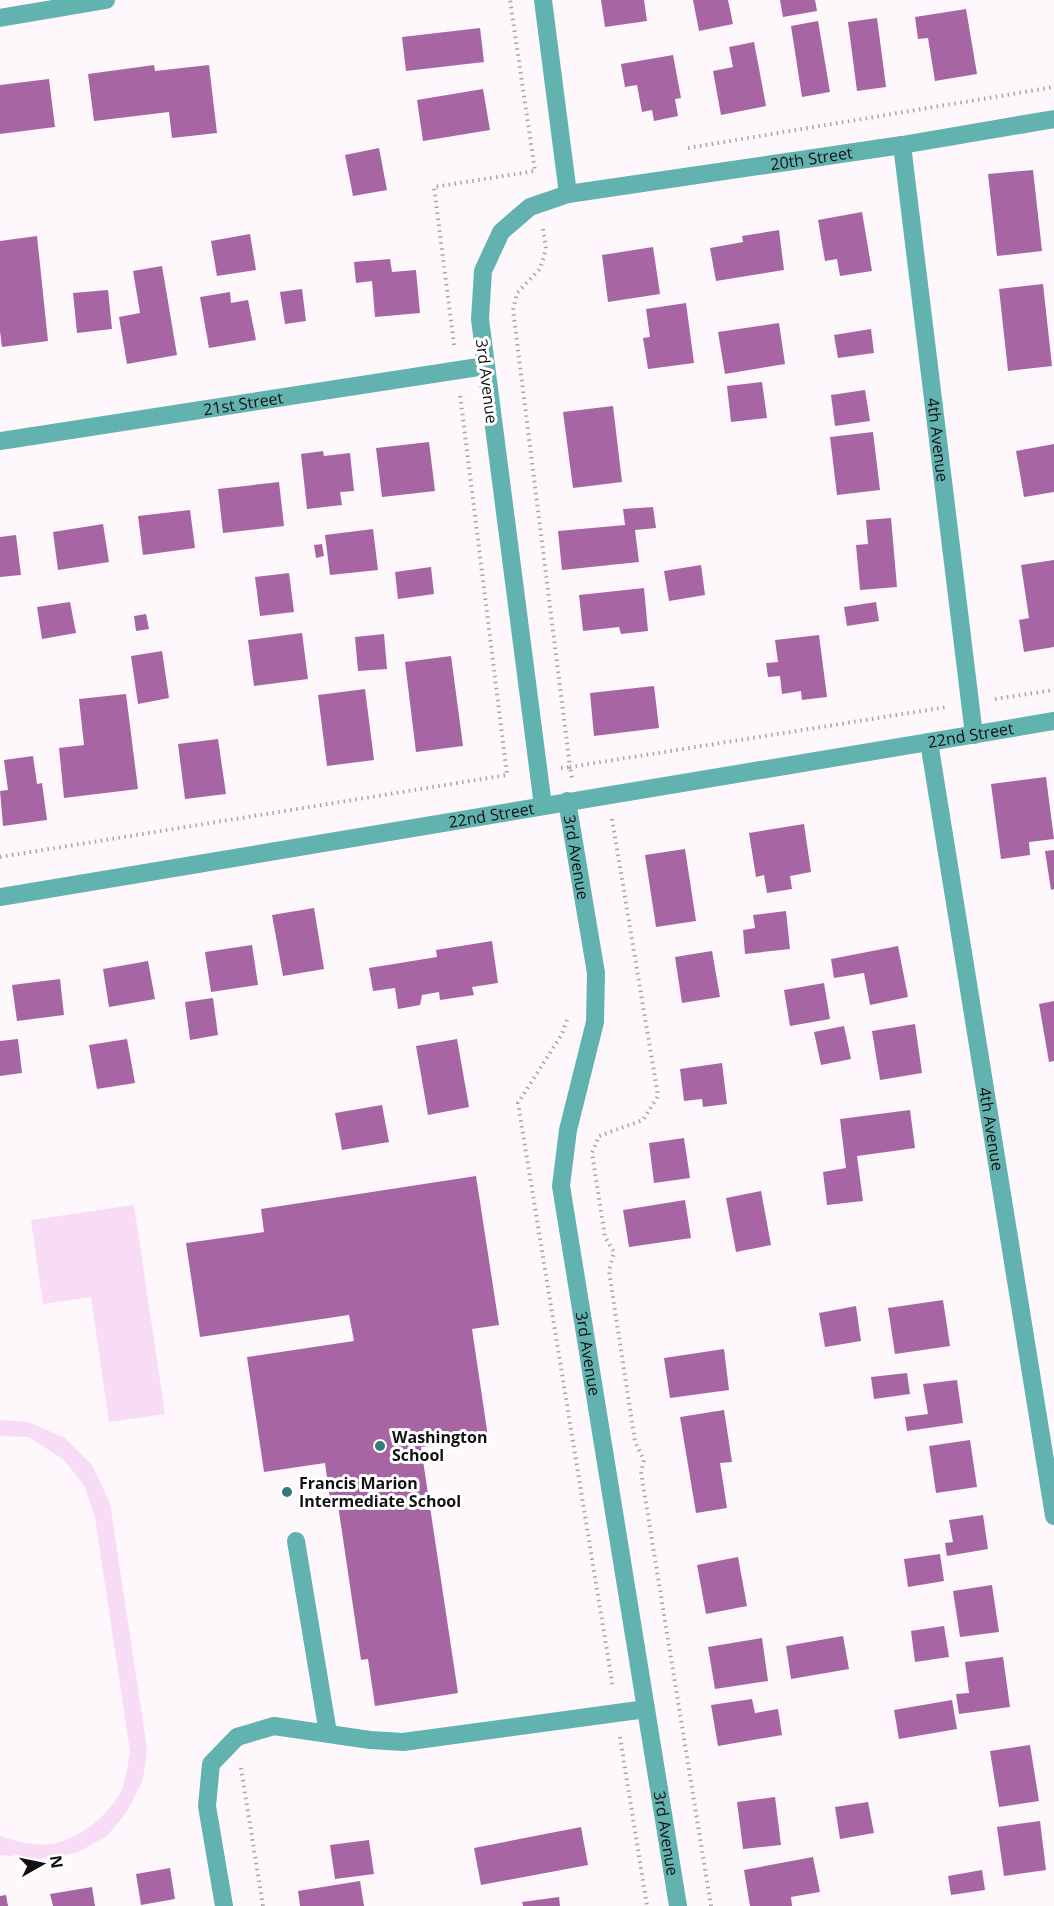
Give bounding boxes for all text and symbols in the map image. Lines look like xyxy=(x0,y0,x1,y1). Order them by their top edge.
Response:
street label: 20th Street xyxy=(769,141,854,175)
street label: 3rd Avenue xyxy=(471,337,503,425)
street label: 21st Street xyxy=(202,386,285,420)
street label: 4th Avenue xyxy=(922,397,954,483)
street label: 22nd Street xyxy=(926,717,1015,753)
street label: 22nd Street xyxy=(447,797,536,833)
street label: 3rd Avenue xyxy=(559,813,594,901)
street label: 4th Avenue xyxy=(974,1085,1009,1172)
street label: 3rd Avenue xyxy=(571,1310,606,1398)
place label: Washington School xyxy=(392,1426,487,1466)
marker: Washington School xyxy=(373,1439,387,1453)
place label: Francis Marion Intermediate School xyxy=(299,1472,461,1512)
marker: Francis Marion Intermediate School xyxy=(280,1485,294,1499)
street label: 3rd Avenue xyxy=(648,1789,684,1877)
north arrow xyxy=(12,1834,72,1894)
text: N xyxy=(45,1854,69,1870)

